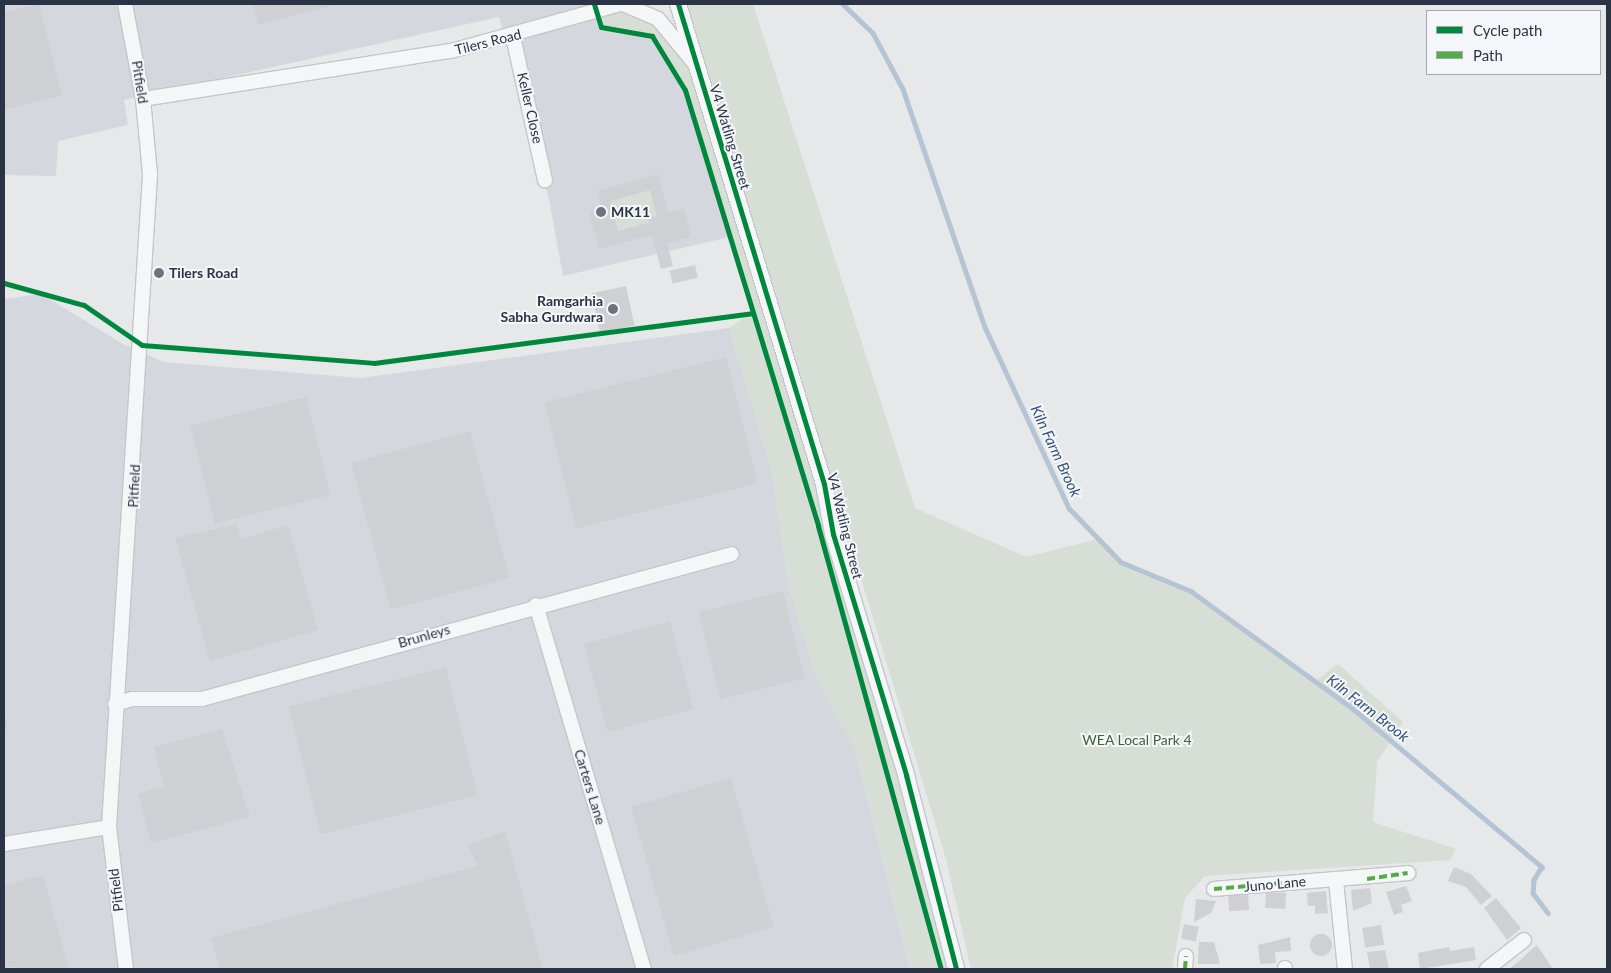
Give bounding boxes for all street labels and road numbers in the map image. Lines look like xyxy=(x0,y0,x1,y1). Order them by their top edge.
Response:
street label: Tilers Road xyxy=(453,26,523,58)
street label: Pitfield xyxy=(128,59,152,105)
street label: Keller Close xyxy=(514,71,546,145)
street label: V4 Watling Street xyxy=(706,82,754,192)
street label: Pitfield xyxy=(124,464,144,508)
street label: V4 Watling Street xyxy=(824,471,866,581)
street label: Brunleys xyxy=(396,621,452,651)
street label: Carters Lane xyxy=(571,747,609,827)
street label: Pitfield xyxy=(105,867,127,913)
street label: Juno Lane xyxy=(1243,873,1307,895)

